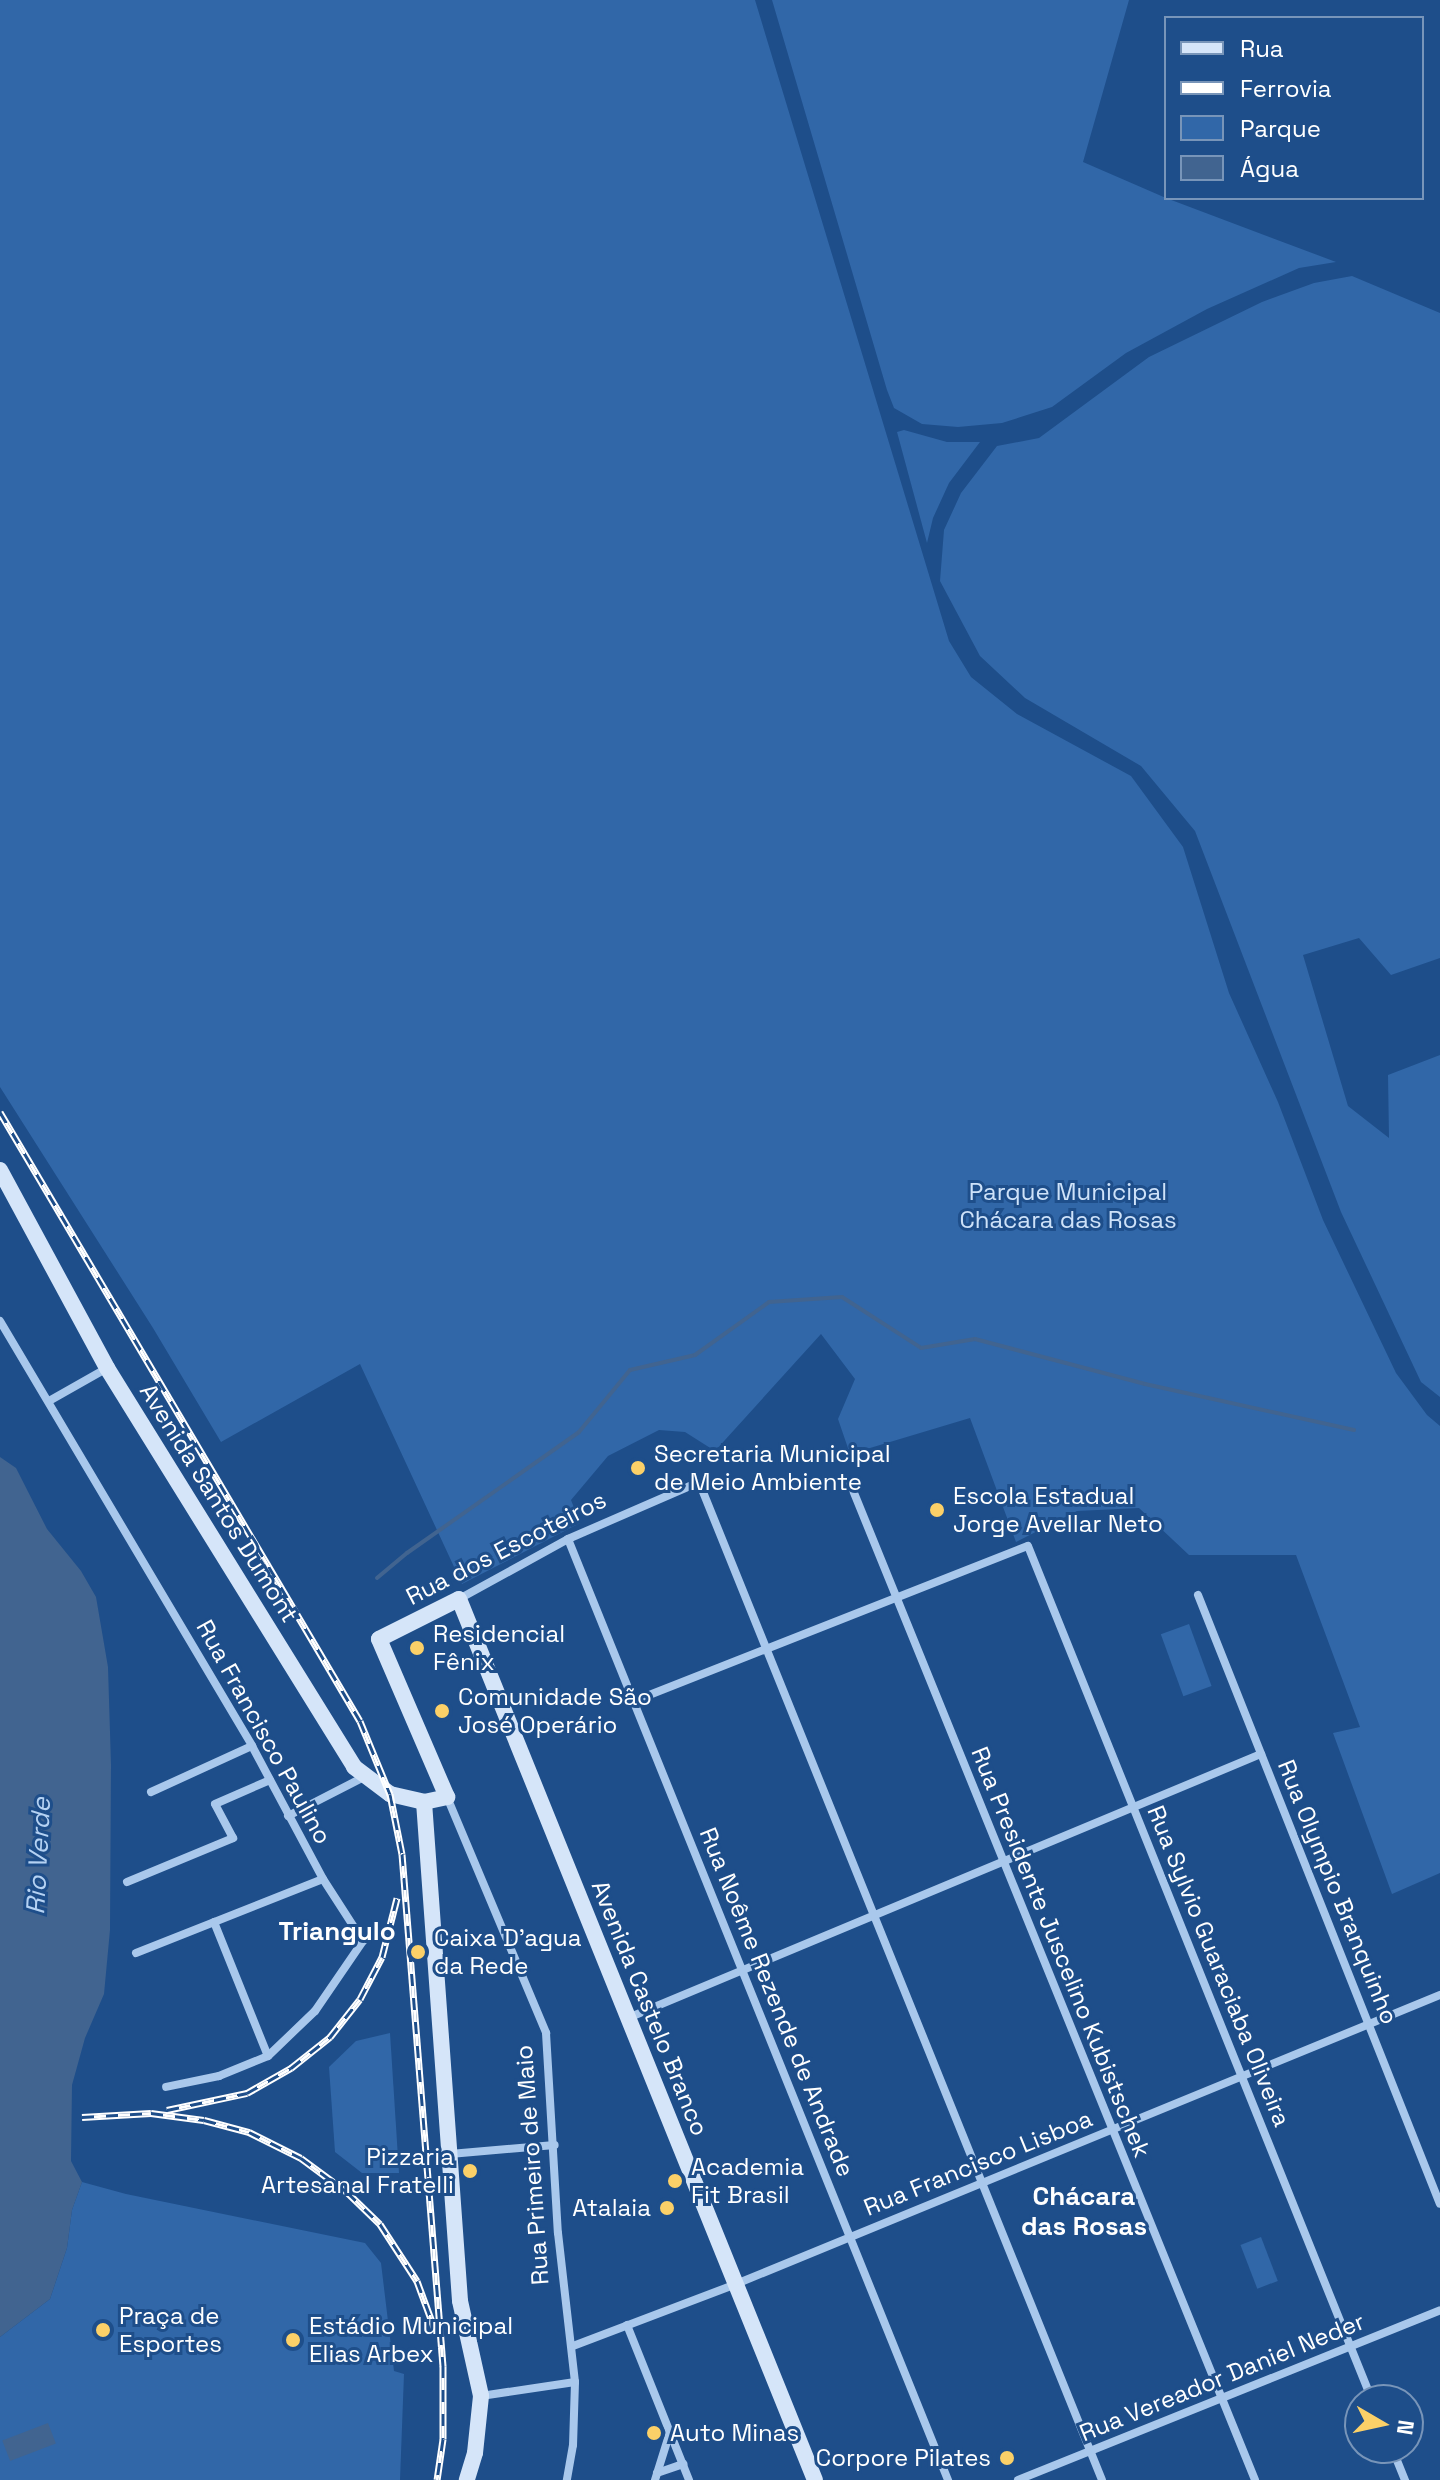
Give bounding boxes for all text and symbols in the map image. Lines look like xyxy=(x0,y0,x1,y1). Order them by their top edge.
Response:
legend xyxy=(1164,16,1424,200)
text: Rua xyxy=(1240,33,1284,64)
text: Ferrovia xyxy=(1240,73,1332,104)
text: Parque xyxy=(1240,113,1321,144)
text: Água xyxy=(1240,153,1299,184)
park label: Parque Municipal Chácara das Rosas xyxy=(959,1178,1177,1234)
street label: Avenida Santos Dumont xyxy=(134,1378,304,1628)
place label: Secretaria Municipal de Meio Ambiente xyxy=(654,1440,891,1496)
marker: Secretaria Municipal de Meio Ambiente xyxy=(629,1459,647,1477)
place label: Escola Estadual Jorge Avellar Neto xyxy=(953,1482,1163,1538)
street label: Rua dos Escoteiros xyxy=(401,1485,611,1611)
marker: Escola Estadual Jorge Avellar Neto xyxy=(928,1501,946,1519)
street label: Rua Francisco Paulino xyxy=(190,1615,338,1849)
place label: Residencial Fênix xyxy=(433,1620,565,1676)
marker: Residencial Fênix xyxy=(408,1639,426,1657)
place label: Comunidade São José Operário xyxy=(458,1683,652,1739)
marker: Comunidade São José Operário xyxy=(433,1702,451,1720)
street label: Rua Presidente Juscelino Kubistschek xyxy=(965,1742,1157,2162)
street label: Rua Olympio Branquinho xyxy=(1272,1756,1404,2028)
water label: Rio Verde xyxy=(20,1797,58,1915)
street label: Rua Sylvio Guaraciaba Oliveira xyxy=(1141,1801,1297,2131)
street label: Rua Noême Rezende de Andrade xyxy=(694,1823,860,2181)
street label: Avenida Castelo Branco xyxy=(586,1876,714,2140)
district label: Triangulo xyxy=(278,1916,396,1948)
place label: Caixa D'agua da Rede xyxy=(434,1924,582,1980)
marker: Caixa D'agua da Rede xyxy=(409,1943,427,1961)
street label: Rua Primeiro de Maio xyxy=(509,2044,555,2286)
street label: Rua Francisco Lisboa xyxy=(860,2104,1096,2222)
place label: Pizzaria Artesanal Fratelli xyxy=(261,2143,454,2199)
place label: Academia Fit Brasil xyxy=(691,2153,804,2209)
marker: Pizzaria Artesanal Fratelli xyxy=(461,2162,479,2180)
marker: Academia Fit Brasil xyxy=(666,2172,684,2190)
district label: Chácara das Rosas xyxy=(1021,2181,1147,2242)
place label: Atalaia xyxy=(572,2194,651,2222)
marker: Atalaia xyxy=(658,2199,676,2217)
place label: Praça de Esportes xyxy=(119,2302,222,2358)
street label: Rua Vereador Daniel Neder xyxy=(1075,2306,1369,2448)
place label: Estádio Municipal Elias Arbex xyxy=(309,2312,513,2368)
marker: Praça de Esportes xyxy=(94,2321,112,2339)
marker: Estádio Municipal Elias Arbex xyxy=(284,2331,302,2349)
north arrow xyxy=(1344,2384,1424,2464)
text: N xyxy=(1391,2418,1421,2437)
place label: Auto Minas xyxy=(670,2419,799,2447)
marker: Auto Minas xyxy=(645,2424,663,2442)
place label: Corpore Pilates xyxy=(816,2444,991,2472)
marker: Corpore Pilates xyxy=(998,2449,1016,2467)

